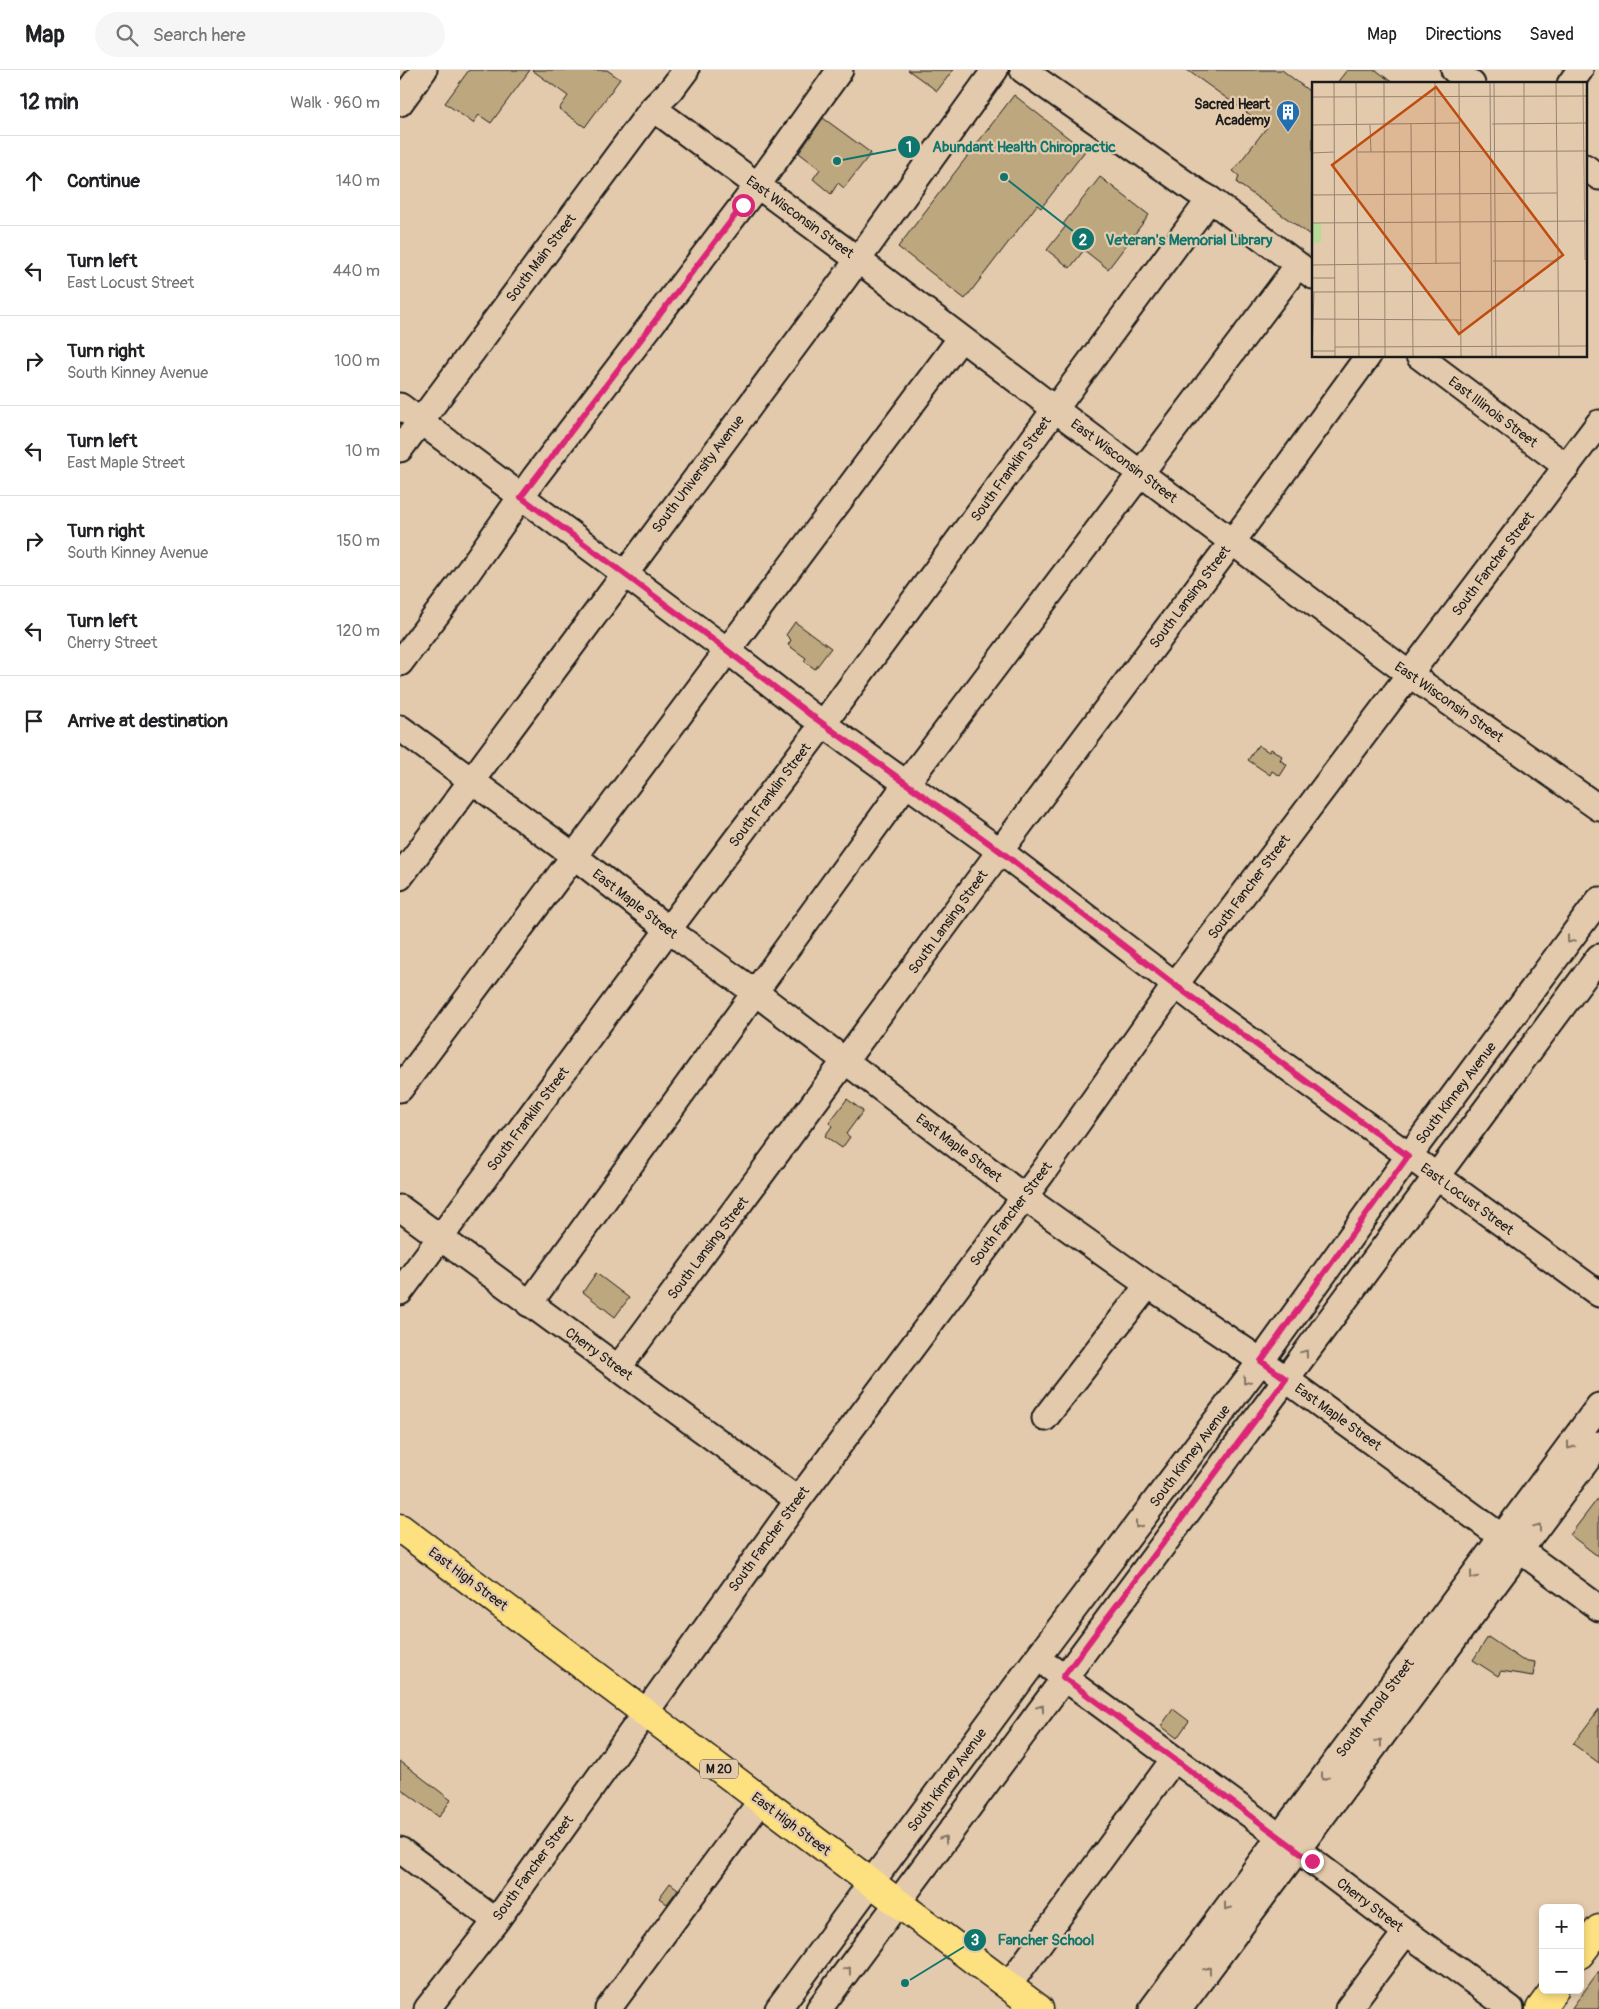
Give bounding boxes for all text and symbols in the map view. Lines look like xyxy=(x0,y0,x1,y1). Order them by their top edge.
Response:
search box xyxy=(95,12,445,57)
text: Map xyxy=(25,20,65,49)
icon: search xyxy=(113,21,141,49)
text: Search here xyxy=(153,23,246,47)
text: Map xyxy=(1367,23,1397,46)
text: Directions xyxy=(1425,23,1501,46)
text: Saved xyxy=(1529,23,1574,46)
inset map xyxy=(1312,82,1586,358)
text: 12 min xyxy=(20,89,79,116)
text: Walk · 960 m xyxy=(290,93,380,113)
place label: Sacred Heart Academy xyxy=(1194,96,1270,129)
building icon: Sacred Heart Academy xyxy=(1275,99,1301,133)
callout: Abundant Health Chiropractic xyxy=(897,132,1125,162)
text: 1 xyxy=(906,138,912,157)
text: Abundant Health Chiropractic xyxy=(932,138,1116,157)
icon: ahead xyxy=(20,167,48,195)
text: Continue xyxy=(67,169,140,193)
text: 140 m xyxy=(336,171,380,191)
street label: East Wisconsin Street xyxy=(743,172,858,262)
route start xyxy=(732,194,755,217)
street label: South Main Street xyxy=(502,210,580,305)
callout: Veteran's Memorial Library xyxy=(1071,224,1283,254)
text: 2 xyxy=(1079,231,1087,250)
text: Veteran's Memorial Library xyxy=(1106,231,1273,250)
text: Turn left xyxy=(67,249,137,273)
icon: left xyxy=(20,257,48,285)
text: 440 m xyxy=(333,261,380,281)
text: East Locust Street xyxy=(67,273,194,293)
text: Turn right xyxy=(67,339,145,363)
icon: right xyxy=(20,347,48,375)
text: 100 m xyxy=(334,351,380,371)
text: South Kinney Avenue xyxy=(67,363,208,383)
street label: East Illinois Street xyxy=(1445,373,1541,451)
street label: South University Avenue xyxy=(648,412,748,536)
street label: South Franklin Street xyxy=(967,413,1055,525)
street label: East Wisconsin Street xyxy=(1067,415,1181,507)
text: Turn left xyxy=(67,429,137,453)
icon: left xyxy=(20,437,48,465)
text: 10 m xyxy=(345,441,380,461)
text: East Maple Street xyxy=(67,453,185,473)
street label: South Fancher Street xyxy=(1448,508,1538,619)
text: Turn right xyxy=(67,519,145,543)
icon: right xyxy=(20,527,48,555)
text: 150 m xyxy=(336,531,380,551)
street label: South Lansing Street xyxy=(1146,542,1234,652)
text: South Kinney Avenue xyxy=(67,543,208,563)
text: Turn left xyxy=(67,609,137,633)
icon: left xyxy=(20,617,48,645)
text: 120 m xyxy=(336,621,380,641)
text: Cherry Street xyxy=(67,633,157,653)
street label: East Wisconsin Street xyxy=(1391,658,1507,746)
icon: arrive xyxy=(20,707,48,735)
text: Arrive at destination xyxy=(67,709,228,733)
street label: South Franklin Street xyxy=(725,739,815,850)
street label: South Fancher Street xyxy=(1204,831,1294,942)
street label: East Maple Street xyxy=(589,866,681,943)
street label: South Lansing Street xyxy=(905,866,992,977)
one-way arrow xyxy=(1567,934,1576,943)
street label: South Kinney Avenue xyxy=(1412,1038,1500,1147)
street label: South Franklin Street xyxy=(483,1063,573,1174)
street label: East Maple Street xyxy=(913,1110,1006,1186)
street label: South Fancher Street xyxy=(966,1158,1056,1269)
street label: East Locust Street xyxy=(1417,1159,1517,1239)
street label: South Lansing Street xyxy=(664,1193,752,1303)
street label: Cherry Street xyxy=(562,1324,636,1384)
one-way arrow xyxy=(1299,1349,1308,1359)
one-way arrow xyxy=(1243,1375,1252,1385)
street label: East Maple Street xyxy=(1291,1380,1385,1454)
street label: South Kinney Avenue xyxy=(1146,1401,1234,1510)
one-way arrow xyxy=(1567,1440,1576,1450)
street label: South Fancher Street xyxy=(725,1483,813,1595)
one-way arrow xyxy=(1135,1519,1143,1528)
one-way arrow xyxy=(1532,1524,1540,1533)
street label: East High Street xyxy=(425,1544,511,1615)
one-way arrow xyxy=(1471,1570,1479,1579)
street label: South Arnold Street xyxy=(1332,1655,1418,1761)
one-way arrow xyxy=(1035,1705,1043,1714)
street label: South Kinney Avenue xyxy=(904,1725,990,1835)
one-way arrow xyxy=(1373,1738,1382,1748)
road number: M 20 xyxy=(700,1760,738,1778)
one-way arrow xyxy=(1321,1771,1330,1781)
street label: East High Street xyxy=(748,1789,834,1860)
street label: South Fancher Street xyxy=(489,1812,577,1924)
one-way arrow xyxy=(938,1835,947,1845)
route end xyxy=(1301,1850,1324,1873)
street label: Cherry Street xyxy=(1333,1874,1407,1936)
one-way arrow xyxy=(1224,1901,1233,1911)
map controls xyxy=(1539,1904,1584,1994)
button: + xyxy=(1539,1904,1584,1949)
callout: Fancher School xyxy=(963,1925,1105,1955)
text: 3 xyxy=(971,1931,979,1950)
text: Fancher School xyxy=(998,1931,1094,1950)
button: − xyxy=(1539,1949,1584,1994)
one-way arrow xyxy=(1202,1966,1211,1976)
one-way arrow xyxy=(842,1967,850,1976)

